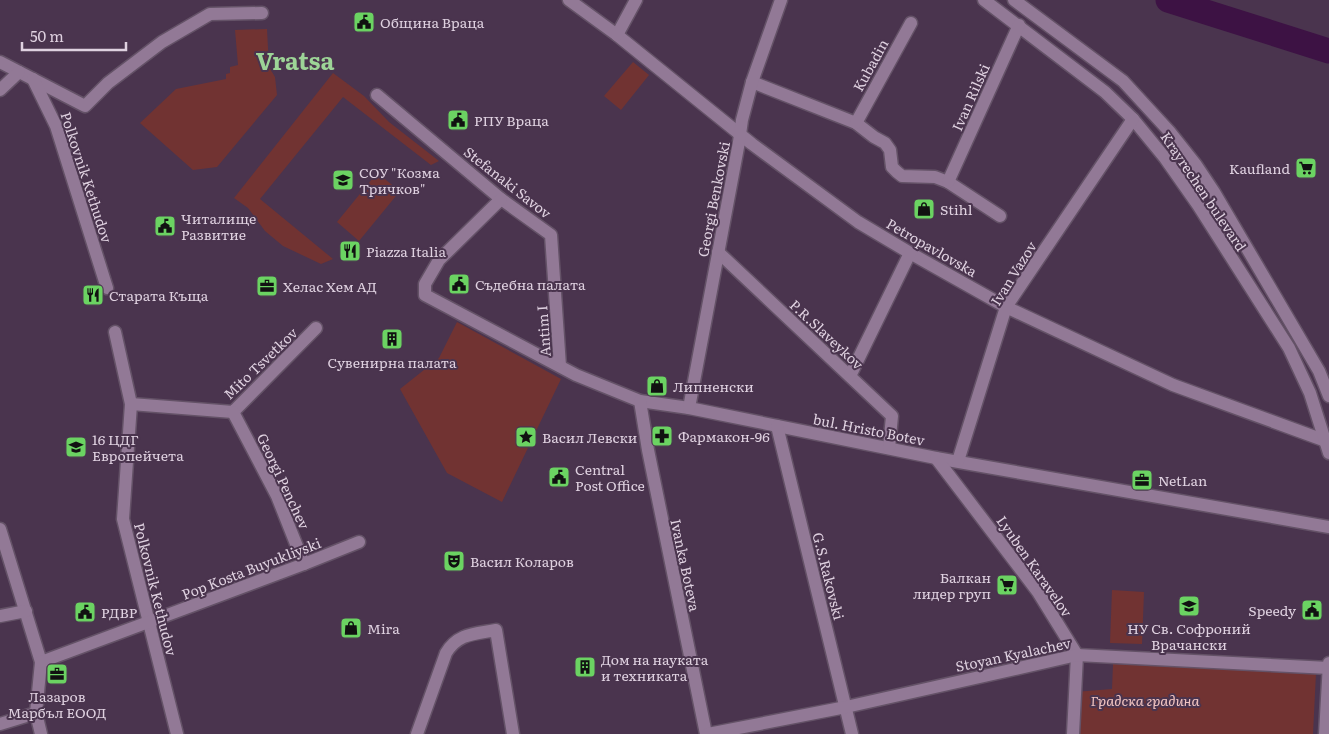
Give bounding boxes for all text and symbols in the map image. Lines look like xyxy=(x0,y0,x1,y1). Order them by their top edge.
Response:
public building icon: Община Враца xyxy=(352,10,376,34)
place label: Община Враца xyxy=(380,12,485,32)
scale bar xyxy=(22,20,126,52)
text: 50 m xyxy=(30,24,64,47)
street label: Kubadin xyxy=(847,35,893,95)
district label: Vratsa xyxy=(256,42,334,77)
street label: Ivan Rilski xyxy=(946,60,994,134)
public building icon: РПУ Враца xyxy=(446,108,470,132)
street label: Polkovnik Kethudov xyxy=(56,109,118,246)
place label: РПУ Враца xyxy=(474,110,549,130)
street label: Krayrechen bulevard xyxy=(1156,127,1252,255)
street label: Georgi Benkovski xyxy=(692,139,734,258)
street label: Stefanaki Savov xyxy=(460,141,556,223)
supermarket icon: Kaufland xyxy=(1294,156,1318,180)
place label: Kaufland xyxy=(1229,158,1290,178)
place label: СОУ "Козма Тричков" xyxy=(359,162,440,198)
school or university icon: СОУ "Козма Тричков" xyxy=(331,168,355,192)
shop icon: Stihl xyxy=(912,197,936,221)
place label: Stihl xyxy=(940,199,973,219)
place label: Читалище Развитие xyxy=(181,208,256,244)
street label: Petropavlovska xyxy=(883,213,981,281)
public building icon: Читалище Развитие xyxy=(153,214,177,238)
street label: Ivan Vazov xyxy=(985,236,1041,309)
restaurant icon: Piazza Italia xyxy=(338,239,362,263)
place label: Piazza Italia xyxy=(366,241,446,261)
public building icon: Съдебна палата xyxy=(447,272,471,296)
office icon: Хелас Хем АД xyxy=(255,274,279,298)
place label: Съдебна палата xyxy=(475,274,586,294)
place label: Хелас Хем АД xyxy=(283,276,377,296)
restaurant icon: Старата Къща xyxy=(81,283,105,307)
place label: Старата Къща xyxy=(109,285,209,305)
street label: P.R.Slaveykov xyxy=(786,295,869,374)
street label: Antim I xyxy=(531,305,555,357)
street label: Mito Tsvetkov xyxy=(219,322,302,403)
building icon: Сувенирна палата xyxy=(380,327,404,351)
place label: Сувенирна палата xyxy=(328,352,457,372)
shop icon: Липненски xyxy=(645,374,669,398)
place label: Липненски xyxy=(673,376,754,396)
street label: bul. Hristo Botev xyxy=(811,408,927,450)
pharmacy icon: Фармакон-96 xyxy=(650,424,674,448)
place icon: Васил Левски xyxy=(514,425,538,449)
place label: Фармакон-96 xyxy=(678,426,770,446)
place label: Васил Левски xyxy=(542,427,637,447)
place label: 16 ЦДГ Европейчета xyxy=(92,429,184,465)
street label: Georgi Penchev xyxy=(253,430,315,533)
school or university icon: 16 ЦДГ Европейчета xyxy=(64,435,88,459)
place label: Central Post Office xyxy=(575,459,645,495)
public building icon: Central Post Office xyxy=(547,465,571,489)
office icon: NetLan xyxy=(1130,468,1154,492)
place label: NetLan xyxy=(1158,470,1207,490)
street label: Lyuben Karavelov xyxy=(993,511,1078,621)
street label: Ivanka Boteva xyxy=(666,517,706,614)
street label: Polkovnik Kethudov xyxy=(130,520,182,658)
street label: G.S.Rakovski xyxy=(808,530,850,622)
street label: Pop Kosta Buyukliyski xyxy=(179,532,324,604)
theatre icon: Васил Коларов xyxy=(442,549,466,573)
place label: Васил Коларов xyxy=(470,551,574,571)
place label: Балкан лидер груп xyxy=(913,567,991,603)
supermarket icon: Балкан лидер груп xyxy=(995,573,1019,597)
school or university icon: НУ Св. Софроний Врачански xyxy=(1177,594,1201,618)
public building icon: Speedy xyxy=(1300,598,1324,622)
public building icon: РДВР xyxy=(73,600,97,624)
place label: Speedy xyxy=(1248,600,1297,620)
place label: РДВР xyxy=(101,602,138,622)
shop icon: Mira xyxy=(339,616,363,640)
place label: Mira xyxy=(367,618,400,638)
place label: НУ Св. Софроний Врачански xyxy=(1127,618,1251,654)
street label: Stoyan Kyalachev xyxy=(954,632,1073,676)
place label: Дом на науката и техниката xyxy=(601,649,709,685)
building icon: Дом на науката и техниката xyxy=(573,655,597,679)
office icon: Лазаров Марбъл ЕООД xyxy=(45,662,69,686)
place label: Лазаров Марбъл ЕООД xyxy=(8,686,106,722)
park label: Градска градина xyxy=(1091,690,1199,710)

